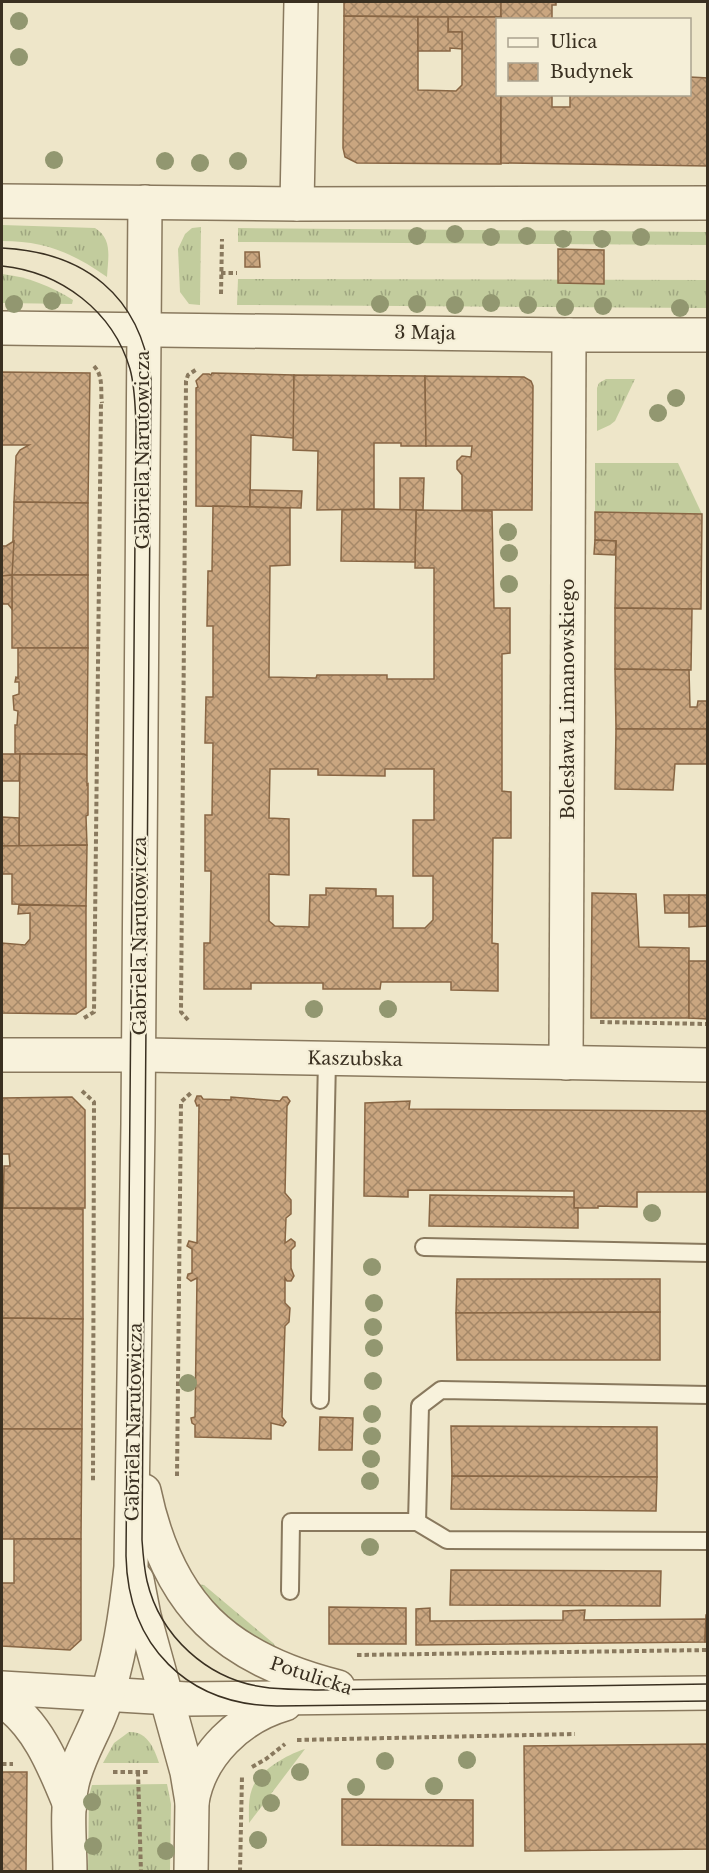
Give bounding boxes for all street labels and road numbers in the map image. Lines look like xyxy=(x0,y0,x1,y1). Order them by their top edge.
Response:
street label: 3 Maja xyxy=(394,321,456,345)
street label: Gabriela Narutowicza xyxy=(132,351,154,549)
street label: Bolesława Limanowskiego xyxy=(557,578,579,820)
street label: Gabriela Narutowicza xyxy=(129,837,151,1035)
street label: Kaszubska xyxy=(307,1047,403,1071)
street label: Gabriela Narutowicza xyxy=(121,1322,147,1522)
street label: Potulicka xyxy=(267,1652,355,1700)

